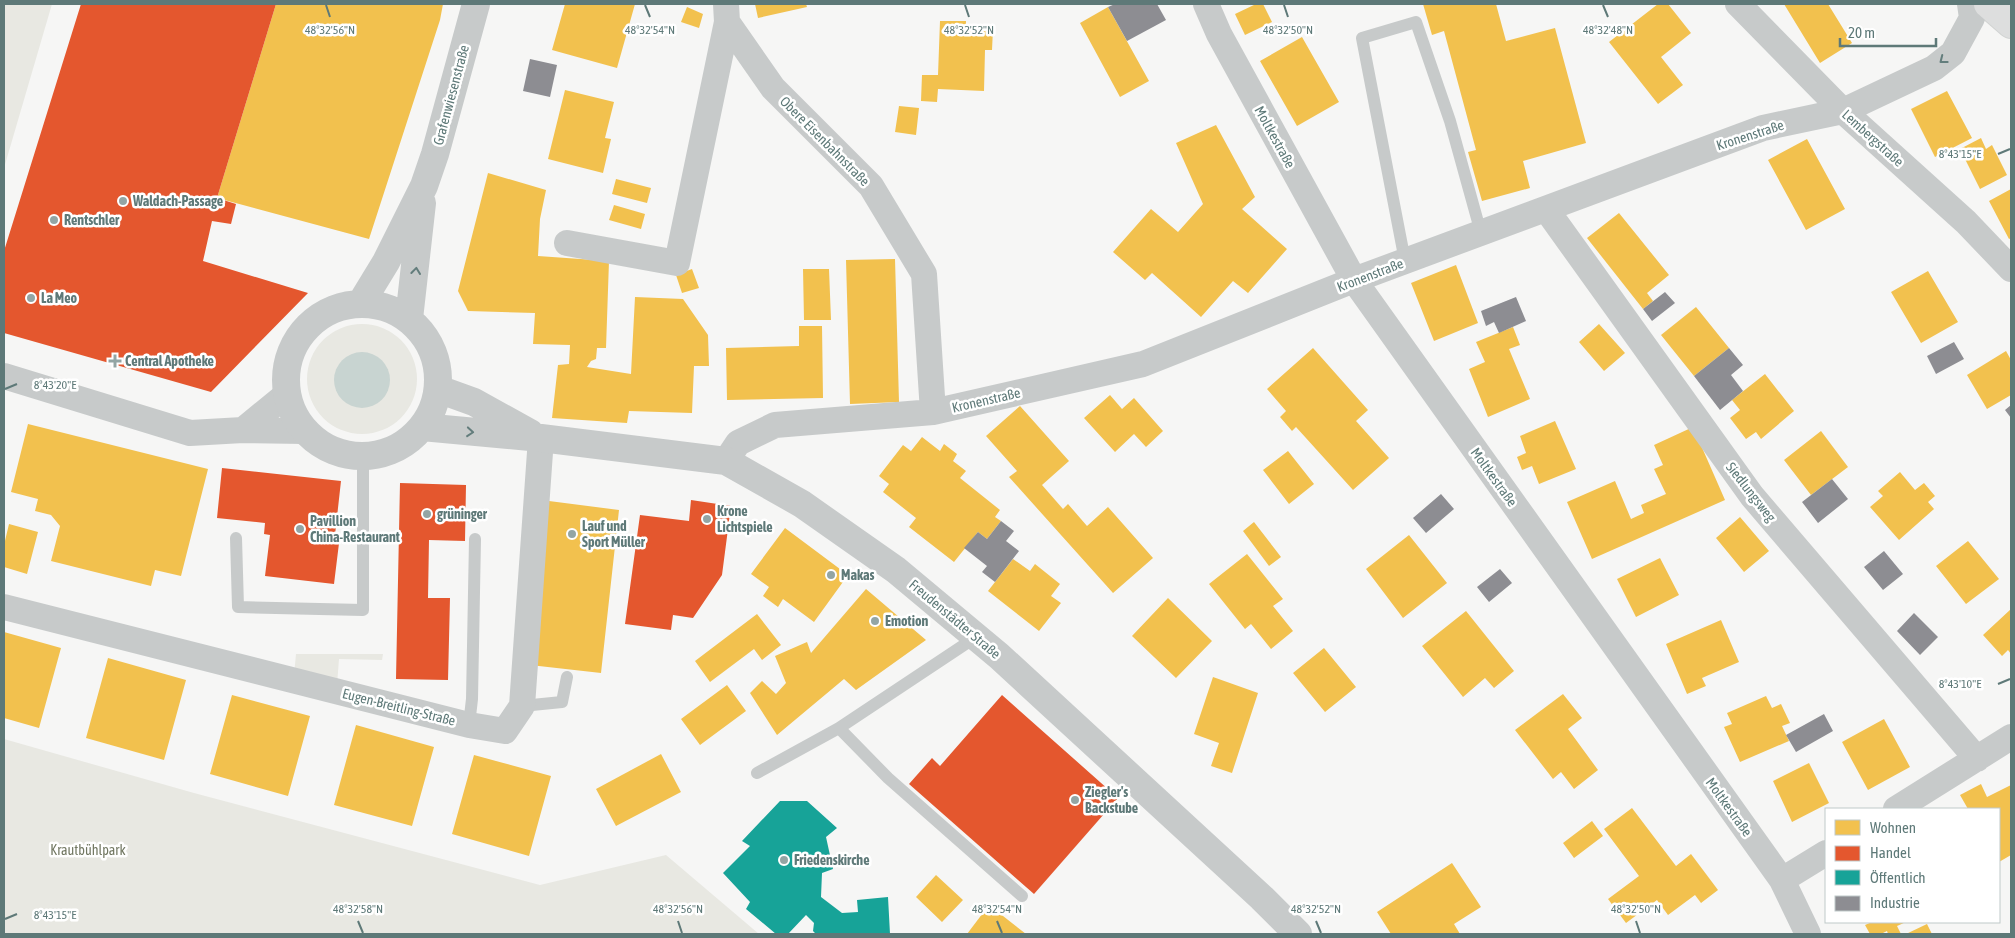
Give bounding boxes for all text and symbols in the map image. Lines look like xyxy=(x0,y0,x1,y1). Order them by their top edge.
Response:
scale bar xyxy=(1840,15,1936,47)
text: 48°32'56"N xyxy=(305,23,355,37)
text: 48°32'54"N xyxy=(625,23,675,37)
text: 48°32'52"N xyxy=(944,23,994,37)
text: 48°32'50"N xyxy=(1263,23,1313,37)
text: 48°32'48"N xyxy=(1583,23,1633,37)
text: 20 m xyxy=(1848,24,1875,41)
street label: Grafenwiesenstraße xyxy=(430,43,472,147)
one-way arrow xyxy=(1940,55,1949,64)
street label: Obere Eisenbahnstraße xyxy=(777,93,873,189)
street label: Moltkestraße xyxy=(1251,103,1299,171)
street label: Lembergstraße xyxy=(1839,106,1907,170)
street label: Kronenstraße xyxy=(1714,117,1786,153)
text: 8°43'15"E xyxy=(1939,147,1981,161)
place label: Waldach-Passage xyxy=(132,193,223,209)
marker: Waldach-Passage xyxy=(117,195,129,207)
place label: Rentschler xyxy=(64,212,120,228)
marker: Rentschler xyxy=(48,214,60,226)
street label: Kronenstraße xyxy=(1335,255,1405,295)
one-way arrow xyxy=(410,267,420,275)
place label: La Meo xyxy=(41,290,78,306)
marker: La Meo xyxy=(25,292,37,304)
place label: Central Apotheke xyxy=(125,353,214,369)
marker: Central Apotheke xyxy=(109,355,121,367)
text: 8°43'20"E xyxy=(34,378,76,392)
street label: Kronenstraße xyxy=(950,384,1022,416)
one-way arrow xyxy=(467,426,475,437)
street label: Moltkestraße xyxy=(1467,445,1521,509)
street label: Siedlungsweg xyxy=(1723,459,1779,525)
place label: Krone Lichtspiele xyxy=(717,503,773,535)
place label: grüninger xyxy=(437,506,488,522)
marker: grüninger xyxy=(421,508,433,520)
place label: Pavillion China-Restaurant xyxy=(310,513,400,545)
marker: Krone Lichtspiele xyxy=(701,513,713,525)
place label: Lauf und Sport Müller xyxy=(582,518,646,550)
marker: Pavillion China-Restaurant xyxy=(294,523,306,535)
marker: Lauf und Sport Müller xyxy=(566,528,578,540)
place label: Makas xyxy=(841,567,875,583)
marker: Makas xyxy=(825,569,837,581)
street label: Freudenstädter Straße xyxy=(906,576,1004,662)
place label: Emotion xyxy=(885,613,928,629)
marker: Emotion xyxy=(869,615,881,627)
text: 8°43'10"E xyxy=(1939,677,1981,691)
street label: Eugen-Breitling-Straße xyxy=(341,685,457,729)
street label: Moltkestraße xyxy=(1702,775,1756,839)
place label: Ziegler's Backstube xyxy=(1085,784,1138,816)
marker: Ziegler's Backstube xyxy=(1069,794,1081,806)
legend xyxy=(1825,808,2000,923)
text: Wohnen xyxy=(1870,819,1916,836)
park label: Krautbühlpark xyxy=(50,842,126,858)
text: Handel xyxy=(1870,844,1911,861)
place label: Friedenskirche xyxy=(794,852,870,868)
marker: Friedenskirche xyxy=(778,854,790,866)
text: Öffentlich xyxy=(1870,869,1926,886)
text: Industrie xyxy=(1870,894,1920,911)
text: 48°32'58"N xyxy=(333,902,383,916)
text: 48°32'56"N xyxy=(653,902,703,916)
text: 48°32'54"N xyxy=(972,902,1022,916)
text: 48°32'52"N xyxy=(1291,902,1341,916)
text: 48°32'50"N xyxy=(1611,902,1661,916)
text: 8°43'15"E xyxy=(34,908,76,922)

